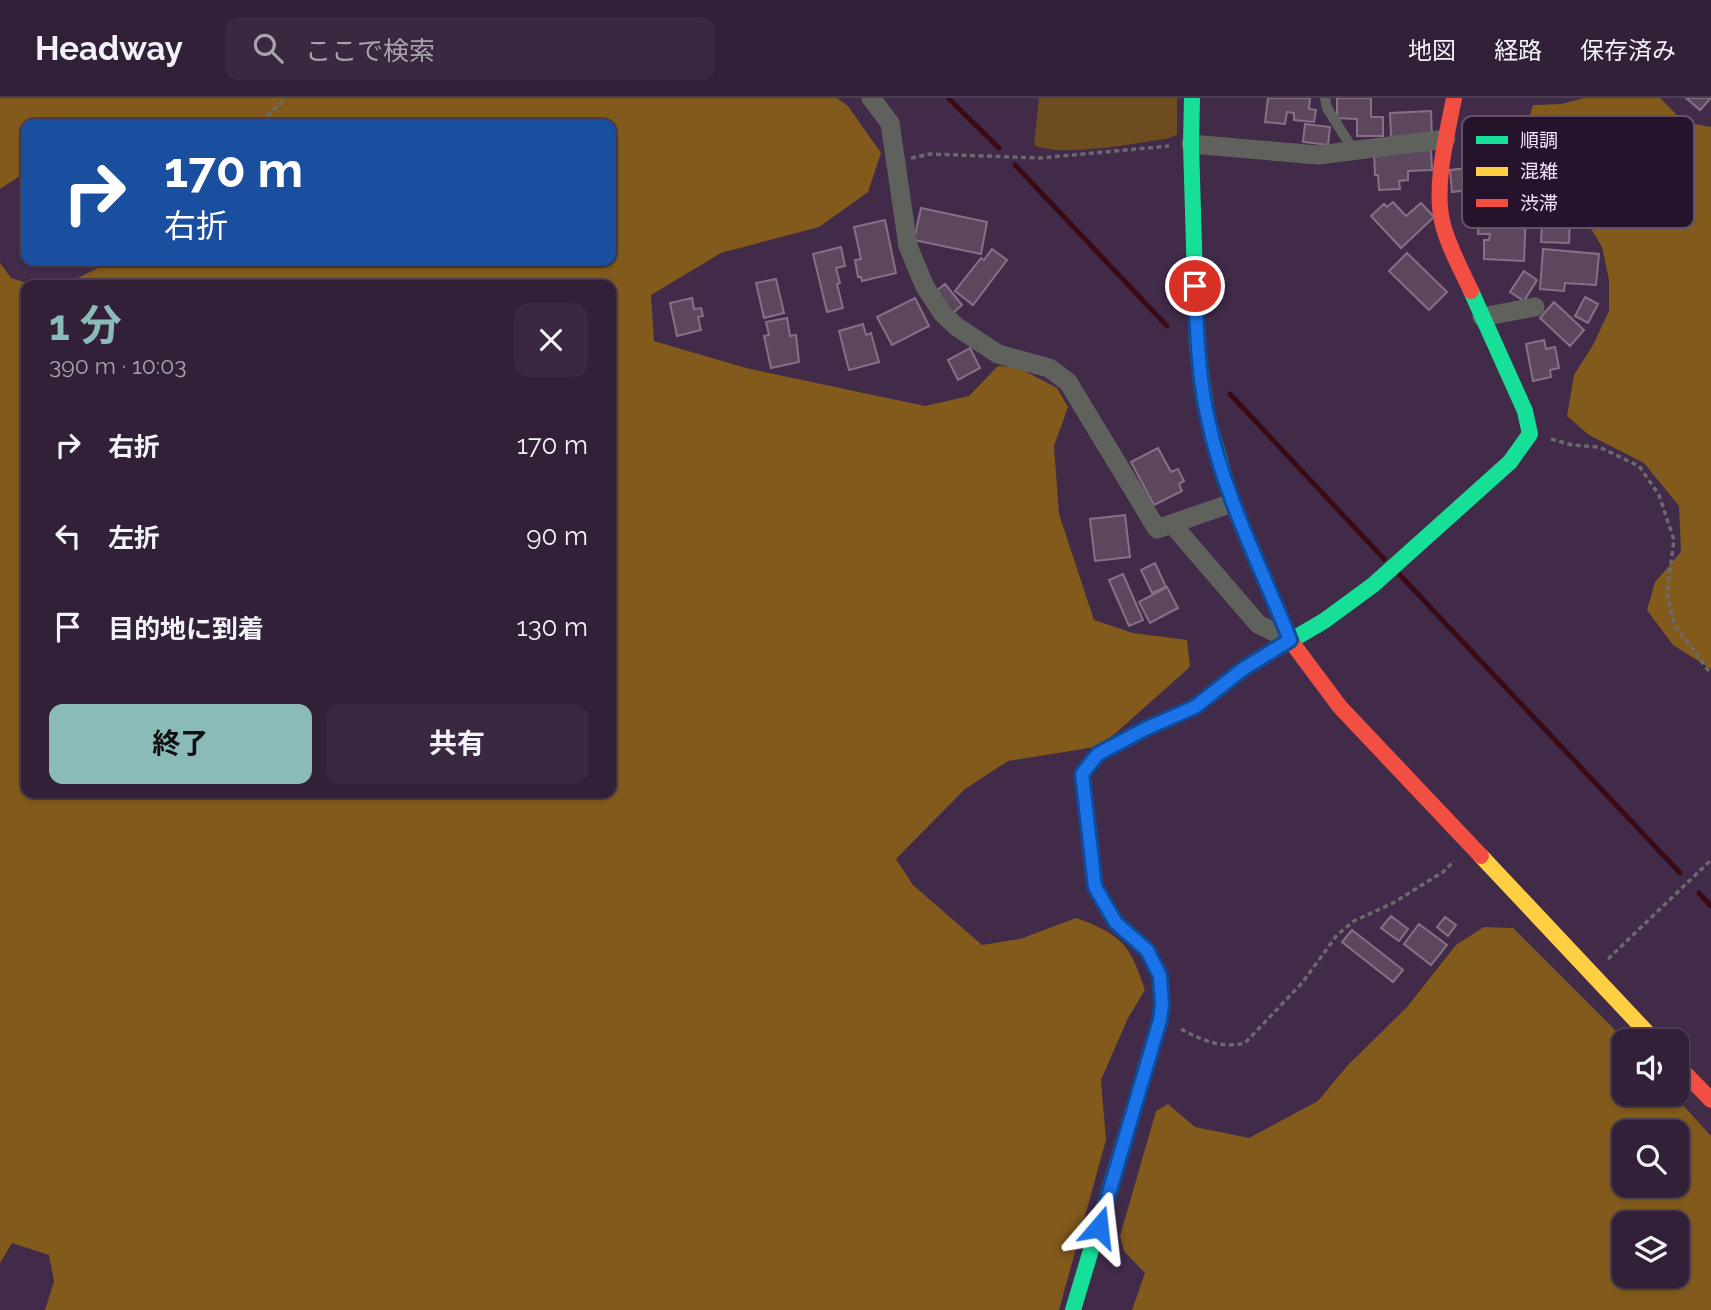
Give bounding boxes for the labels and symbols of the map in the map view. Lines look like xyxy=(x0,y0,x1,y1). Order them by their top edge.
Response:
legend xyxy=(1462,116,1694,228)
text: 順調 xyxy=(1520,129,1558,151)
text: 混雑 xyxy=(1520,160,1558,182)
text: 渋滞 xyxy=(1520,192,1558,214)
pin xyxy=(1165,256,1225,316)
position arrow xyxy=(1062,1190,1136,1264)

